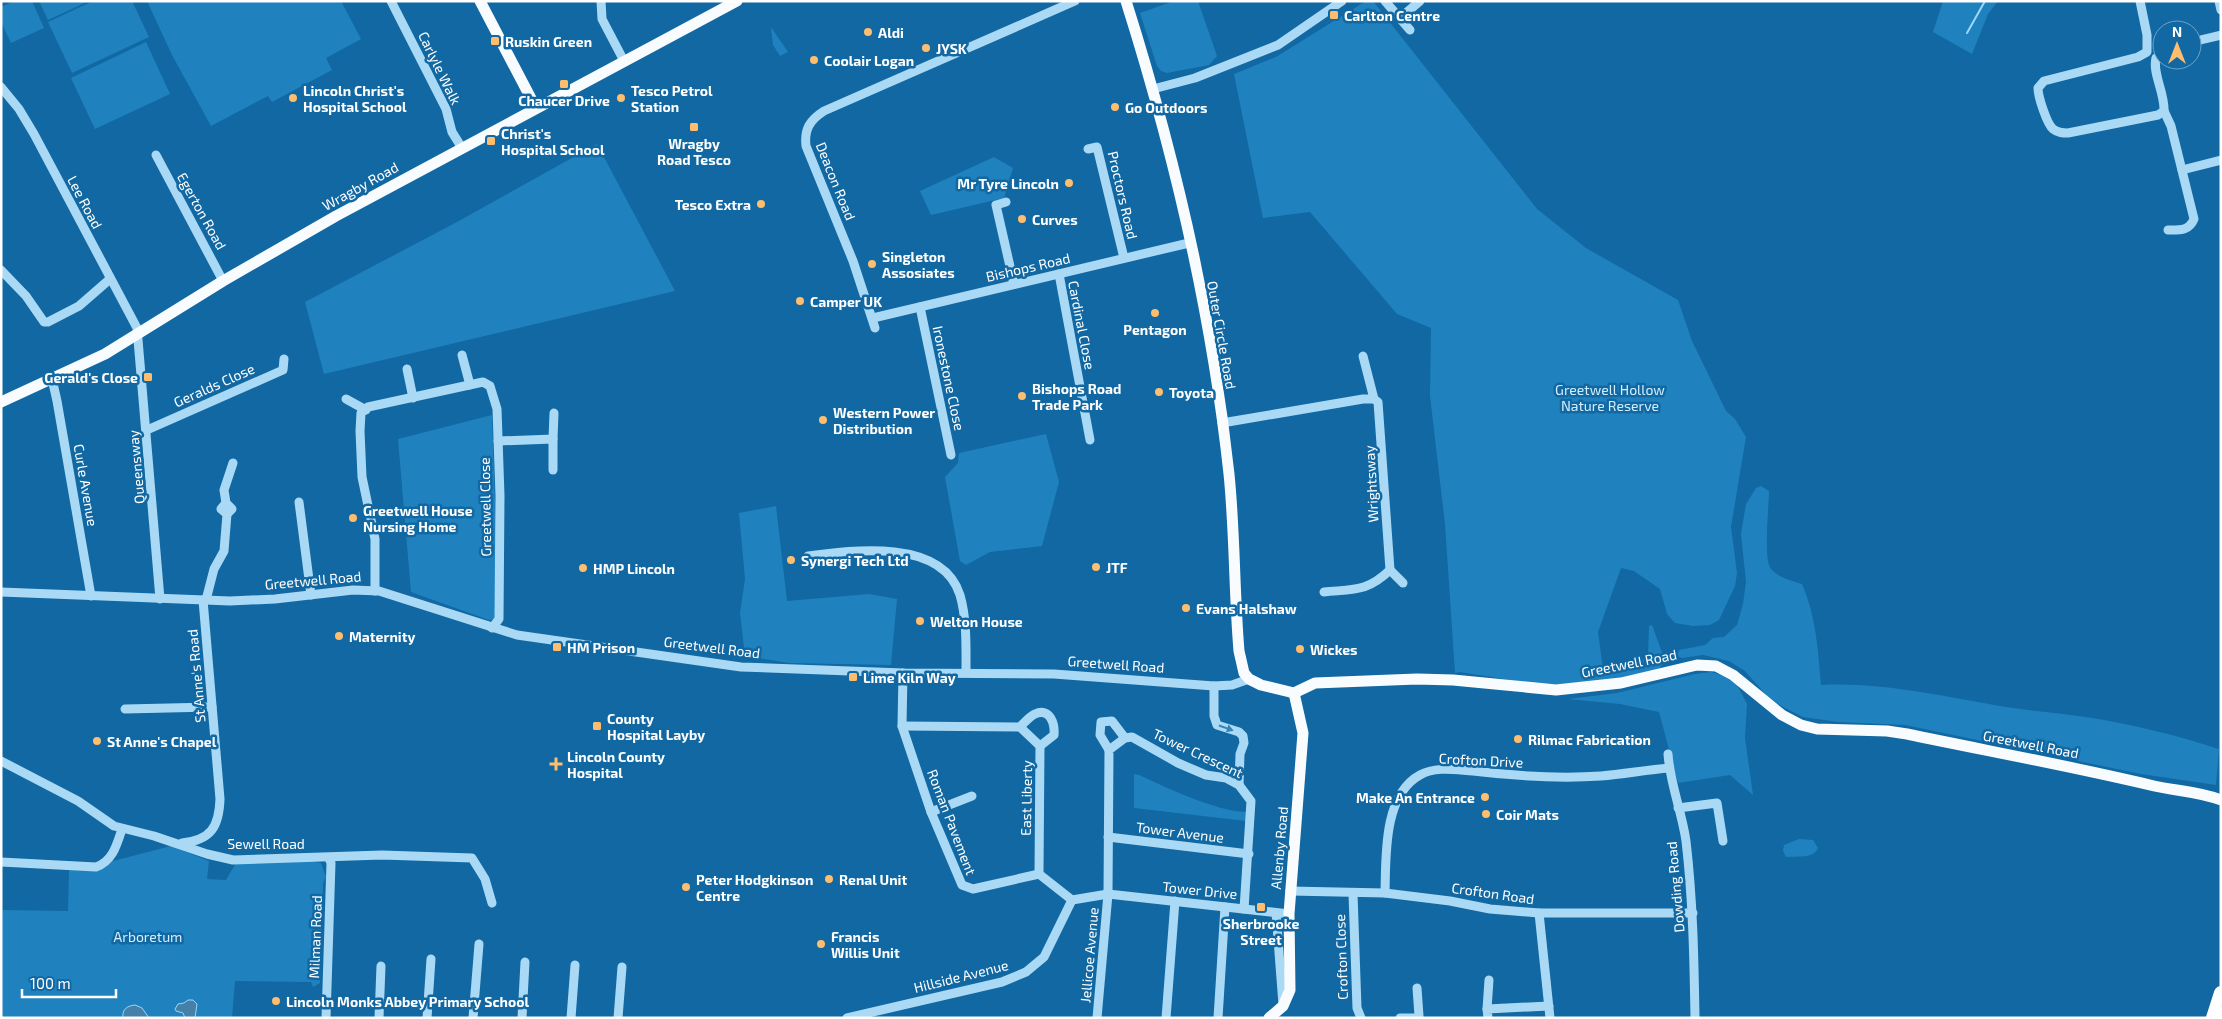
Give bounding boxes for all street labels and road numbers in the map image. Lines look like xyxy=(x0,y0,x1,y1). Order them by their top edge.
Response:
street label: Carlyle Walk xyxy=(415,29,465,107)
street label: Deacon Road xyxy=(813,139,859,223)
street label: Proctors Road xyxy=(1105,149,1141,241)
street label: Wragby Road xyxy=(319,158,401,214)
street label: Egerton Road xyxy=(174,169,230,253)
street label: Lee Road xyxy=(64,173,106,231)
street label: Bishops Road xyxy=(984,249,1072,285)
street label: Cardinal Close xyxy=(1065,279,1099,371)
street label: Outer Circle Road xyxy=(1204,280,1240,390)
street label: Ironestone Close xyxy=(930,324,968,432)
street label: Geralds Close xyxy=(171,360,257,410)
street label: Queensway xyxy=(124,429,148,505)
street label: Curle Avenue xyxy=(70,443,102,527)
street label: Wrightsway xyxy=(1360,444,1382,523)
street label: Greetwell Close xyxy=(476,457,494,557)
street label: Greetwell Road xyxy=(264,567,362,593)
street label: St Anne's Road xyxy=(183,629,209,723)
street label: Greetwell Road xyxy=(663,633,761,661)
street label: Greetwell Road xyxy=(1580,645,1678,681)
street label: Greetwell Road xyxy=(1067,652,1165,676)
street label: Tower Crescent xyxy=(1150,725,1246,781)
street label: Greetwell Road xyxy=(1982,726,2080,762)
street label: Crofton Drive xyxy=(1438,749,1524,771)
street label: East Liberty xyxy=(1017,759,1035,836)
street label: Roman Pavement xyxy=(924,767,980,877)
street label: Allenby Road xyxy=(1267,806,1291,890)
street label: Tower Avenue xyxy=(1135,818,1225,846)
street label: Sewell Road xyxy=(227,835,305,852)
street label: Dowding Road xyxy=(1663,841,1687,933)
street label: Tower Drive xyxy=(1162,878,1238,902)
street label: Crofton Road xyxy=(1450,879,1536,907)
street label: Milman Road xyxy=(305,895,325,979)
street label: Jellicoe Avenue xyxy=(1076,906,1102,1004)
street label: Crofton Close xyxy=(1331,914,1351,1000)
street label: Hillside Avenue xyxy=(912,956,1010,996)

